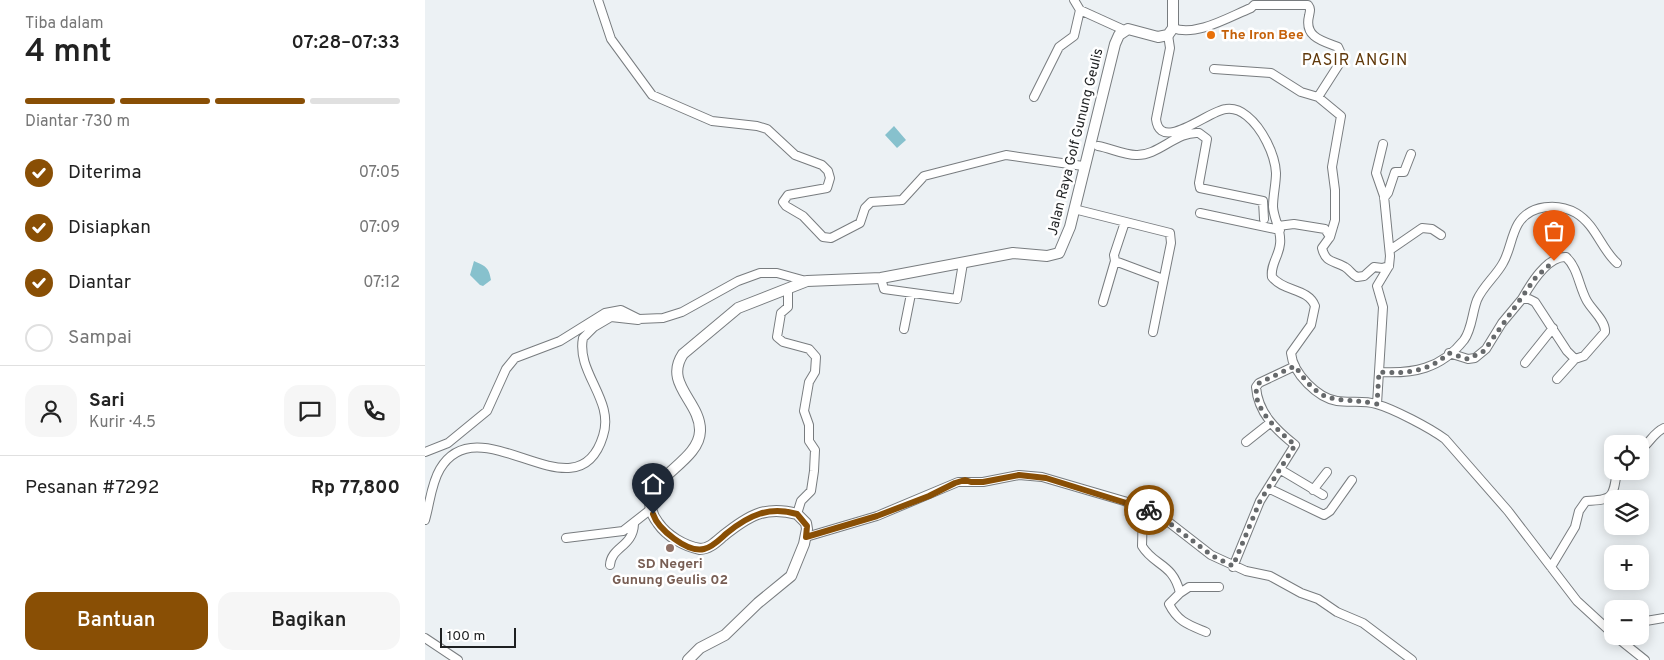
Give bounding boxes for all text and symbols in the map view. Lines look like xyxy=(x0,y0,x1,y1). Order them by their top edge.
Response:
text: Tiba dalam xyxy=(25,14,104,34)
place label: The Iron Bee xyxy=(1221,27,1304,44)
marker: The Iron Bee xyxy=(1205,29,1217,41)
text: 07:28–07:33 xyxy=(292,31,400,55)
text: 4 mnt xyxy=(25,33,112,73)
street label: Jalan Raya Golf Gunung Geulis xyxy=(1044,47,1108,237)
district label: PASIR ANGIN xyxy=(1302,51,1408,71)
text: Diantar · 730 m xyxy=(25,112,130,132)
icon: check xyxy=(25,159,53,187)
text: Diterima xyxy=(68,161,142,185)
text: 07:05 xyxy=(359,163,400,183)
pin xyxy=(1533,210,1575,261)
icon: check xyxy=(25,214,53,242)
text: Disiapkan xyxy=(68,216,151,240)
icon: bag xyxy=(1540,217,1568,245)
text: 07:09 xyxy=(359,218,400,238)
icon: check xyxy=(25,269,53,297)
text: Diantar xyxy=(68,271,131,295)
text: 07:12 xyxy=(363,273,400,293)
text: Sampai xyxy=(68,326,132,350)
button: person xyxy=(25,385,77,437)
button: chat xyxy=(284,385,336,437)
button: phone xyxy=(348,385,400,437)
text: Sari xyxy=(89,389,125,413)
text: Kurir · 4.5 xyxy=(89,413,156,433)
map controls xyxy=(1604,435,1649,645)
button: locate xyxy=(1604,435,1649,480)
pin xyxy=(632,463,674,514)
icon: home xyxy=(639,470,667,498)
text: Pesanan #7292 xyxy=(25,476,159,500)
text: Rp 77,800 xyxy=(311,476,400,500)
courier xyxy=(1124,485,1174,535)
button: layers xyxy=(1604,490,1649,535)
icon: bike xyxy=(1135,496,1163,524)
marker: SD Negeri Gunung Geulis 02 xyxy=(664,542,676,554)
button: + xyxy=(1604,545,1649,590)
place label: SD Negeri Gunung Geulis 02 xyxy=(612,556,728,589)
button: Bantuan xyxy=(25,592,208,650)
button: Bagikan xyxy=(218,592,400,650)
button: − xyxy=(1604,600,1649,645)
scale bar xyxy=(440,625,516,648)
text: 100 m xyxy=(447,628,485,645)

